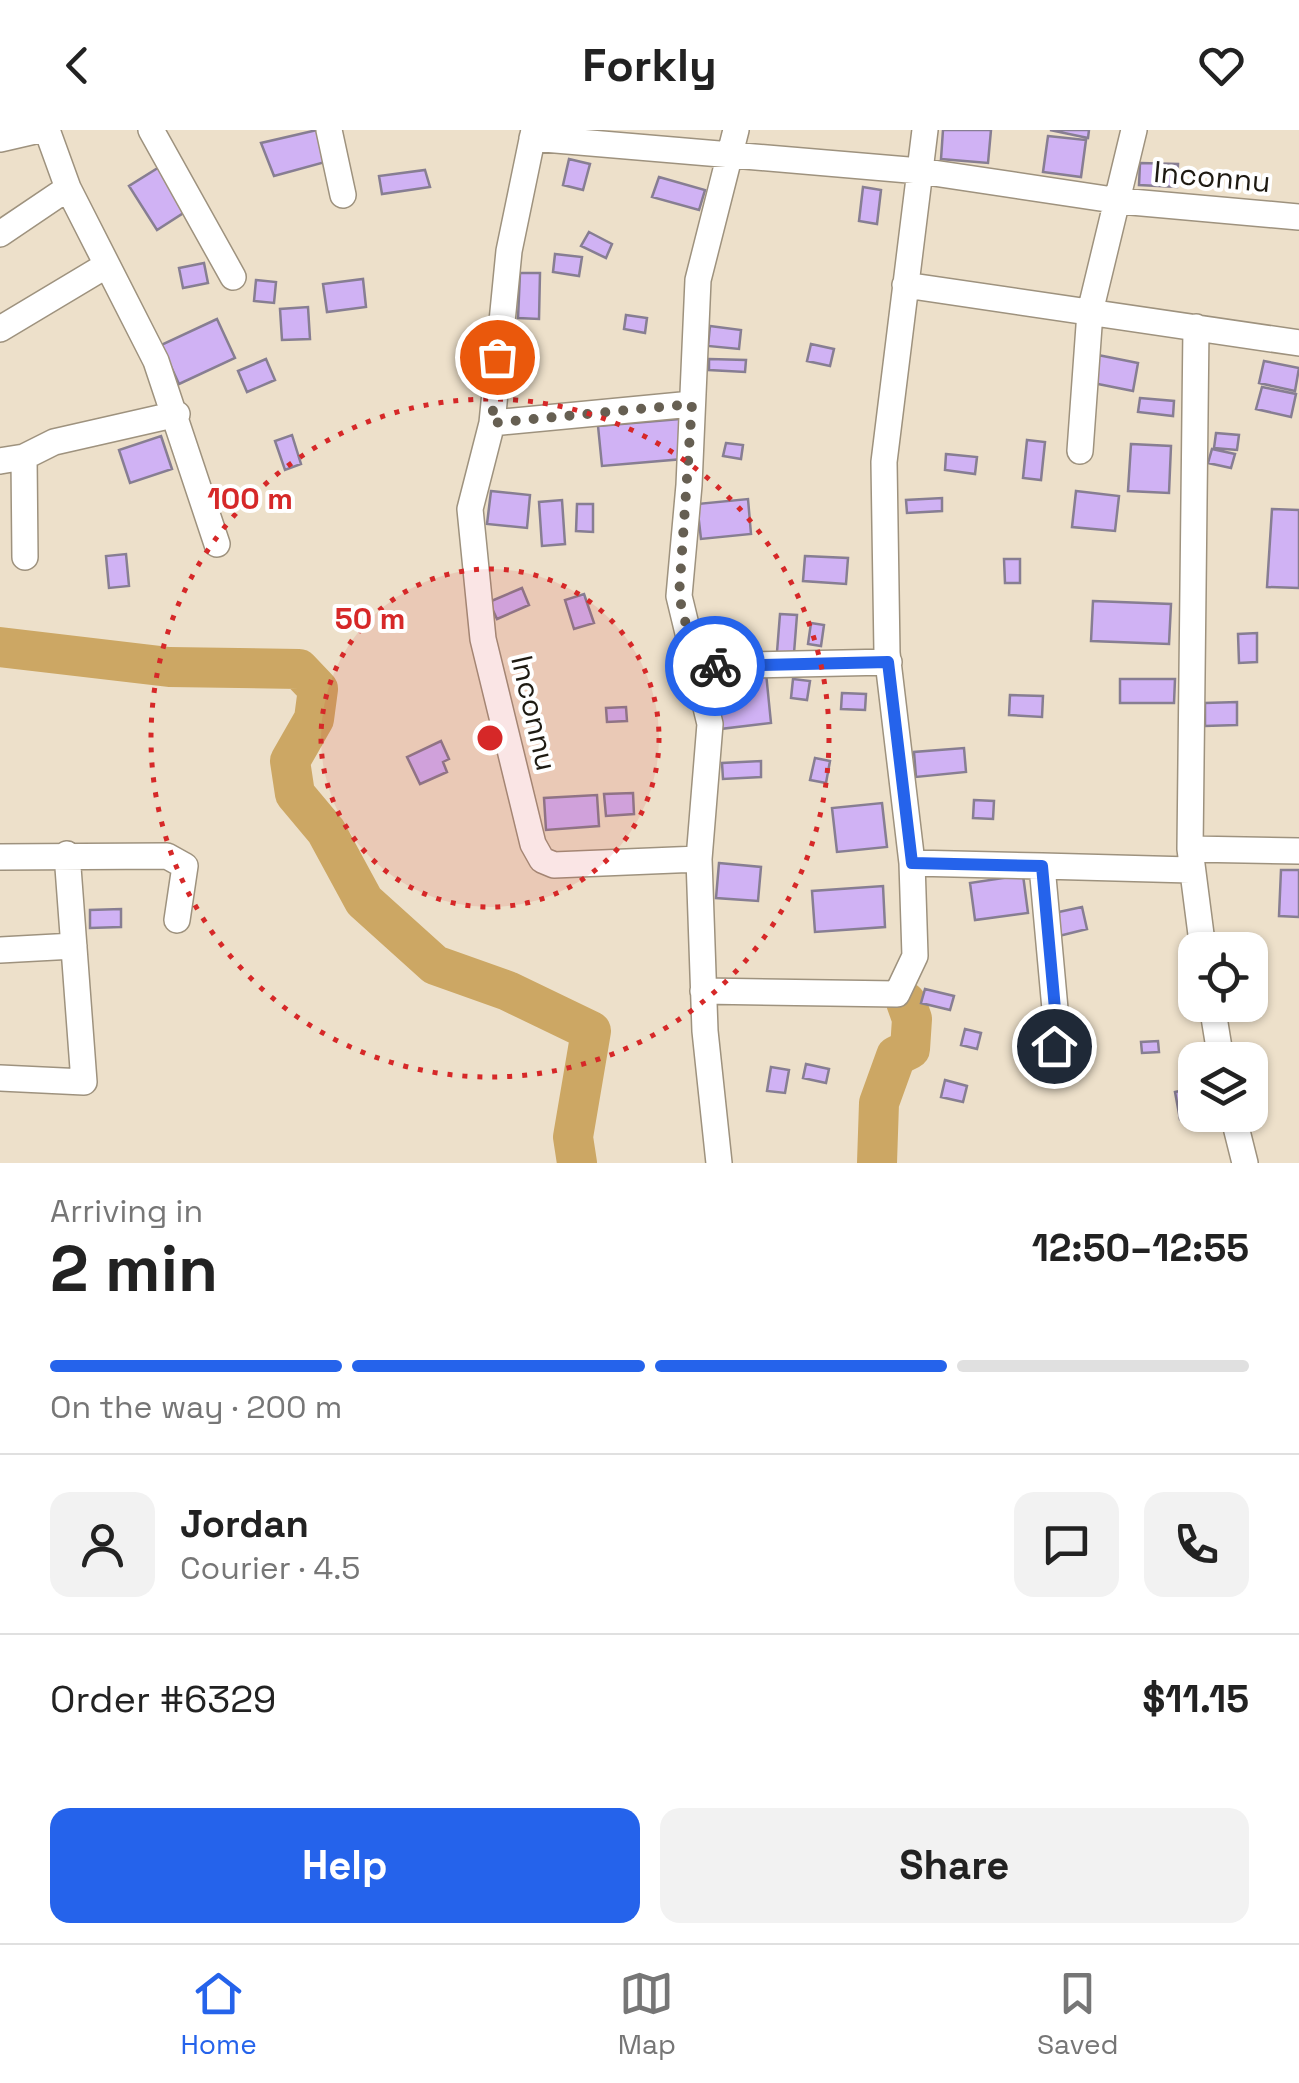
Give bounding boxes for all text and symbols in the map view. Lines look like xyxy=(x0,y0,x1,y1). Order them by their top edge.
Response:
text: Forkly xyxy=(582,37,717,94)
icon: back xyxy=(50,38,105,93)
icon: heart xyxy=(1194,38,1249,93)
street label: Inconnu xyxy=(1152,152,1272,201)
pin xyxy=(455,315,540,400)
icon: bag xyxy=(470,330,525,385)
text: 100 m xyxy=(207,479,293,518)
text: 50 m xyxy=(335,599,405,638)
courier xyxy=(665,616,765,716)
icon: bike xyxy=(688,639,743,694)
street label: Inconnu xyxy=(502,651,567,774)
centre of rings xyxy=(472,720,508,756)
map controls xyxy=(1178,932,1268,1132)
button: locate xyxy=(1178,932,1268,1022)
pin xyxy=(1012,1004,1097,1089)
icon: home xyxy=(1027,1019,1082,1074)
button: layers xyxy=(1178,1042,1268,1132)
text: Arriving in xyxy=(50,1191,203,1231)
text: 12:50–12:55 xyxy=(1032,1224,1249,1272)
text: 2 min xyxy=(50,1227,218,1310)
text: On the way · 200 m xyxy=(50,1387,342,1427)
button: person xyxy=(50,1492,155,1597)
button: chat xyxy=(1014,1492,1119,1597)
button: phone xyxy=(1144,1492,1249,1597)
text: Jordan xyxy=(180,1500,309,1548)
text: Courier · 4.5 xyxy=(180,1548,361,1588)
text: Order #6329 xyxy=(50,1675,276,1723)
text: $11.15 xyxy=(1142,1675,1249,1723)
button: Help xyxy=(50,1808,640,1923)
button: Share xyxy=(660,1808,1249,1923)
tab: Home xyxy=(180,1966,257,2062)
tab: Map xyxy=(618,1966,676,2062)
tab: Saved xyxy=(1037,1966,1119,2062)

